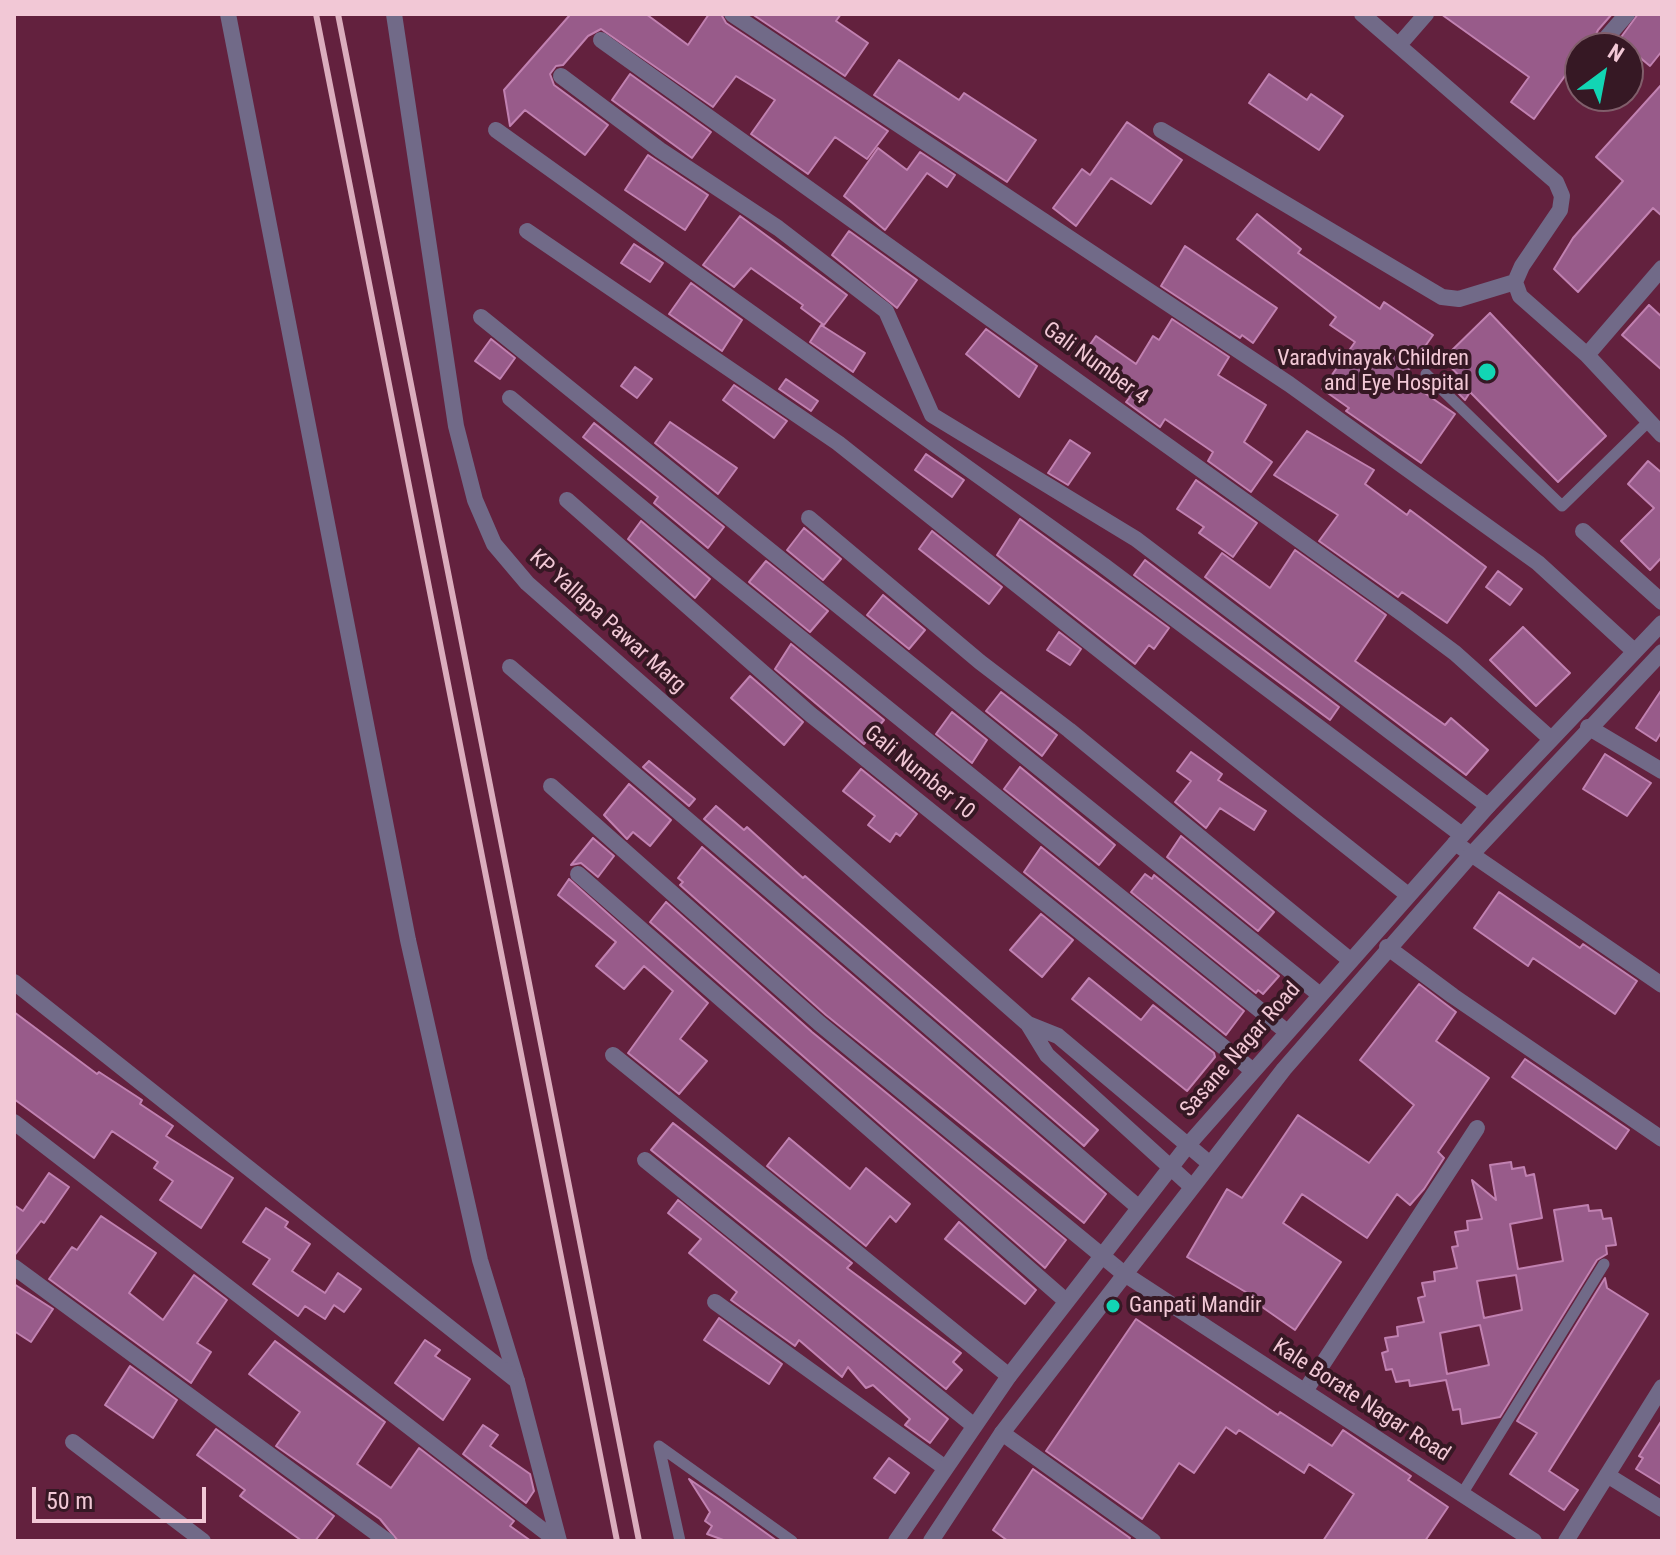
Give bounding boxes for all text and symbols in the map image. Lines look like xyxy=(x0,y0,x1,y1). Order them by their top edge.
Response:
north arrow xyxy=(1564,32,1644,112)
text: N xyxy=(1604,39,1628,67)
street label: Gali Number 4 xyxy=(1037,317,1153,411)
place label: Varadvinayak Children and Eye Hospital xyxy=(1277,346,1469,398)
marker: Varadvinayak Children and Eye Hospital xyxy=(1476,361,1498,383)
street label: KP Yallapa Pawar Marg xyxy=(523,545,691,699)
street label: Gali Number 10 xyxy=(859,721,979,825)
street label: Sasane Nagar Road xyxy=(1175,977,1307,1123)
place label: Ganpati Mandir xyxy=(1129,1293,1262,1319)
marker: Ganpati Mandir xyxy=(1104,1297,1122,1315)
street label: Kale Borate Nagar Road xyxy=(1267,1334,1455,1468)
scale bar xyxy=(36,1471,210,1521)
text: 50 m xyxy=(46,1487,93,1515)

